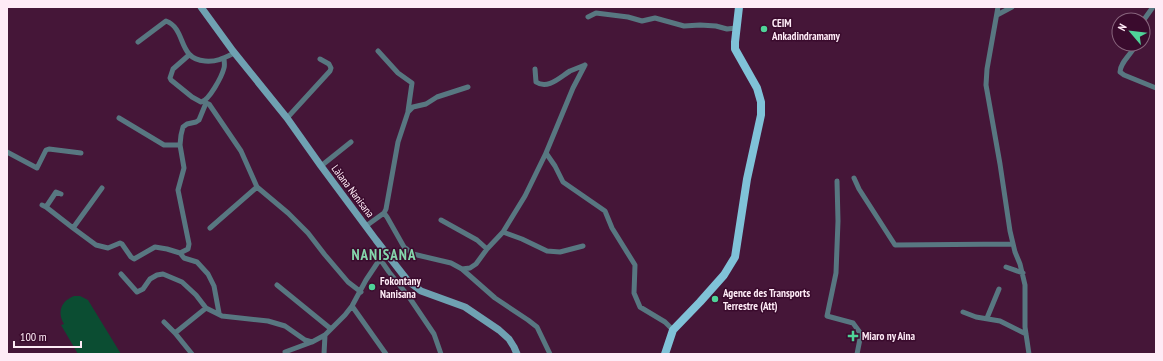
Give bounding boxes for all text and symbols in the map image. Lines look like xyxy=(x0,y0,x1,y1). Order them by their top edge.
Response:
north arrow xyxy=(1111,12,1151,52)
place label: CEIM Ankadindramamy xyxy=(771,16,841,43)
text: N xyxy=(1115,21,1130,33)
marker: CEIM Ankadindramamy xyxy=(759,24,769,34)
street label: Làlana Nanisana xyxy=(329,162,377,220)
district label: NANISANA xyxy=(351,245,417,264)
place label: Fokontany Nanisana xyxy=(380,274,421,301)
marker: Fokontany Nanisana xyxy=(367,282,377,292)
place label: Agence des Transports Terrestre (Att) xyxy=(722,286,810,313)
marker: Agence des Transports Terrestre (Att) xyxy=(710,294,720,304)
scale bar xyxy=(14,323,81,349)
text: 100 m xyxy=(20,329,47,344)
place label: Miaro ny Aina xyxy=(862,329,916,343)
marker: Miaro ny Aina xyxy=(847,330,859,342)

